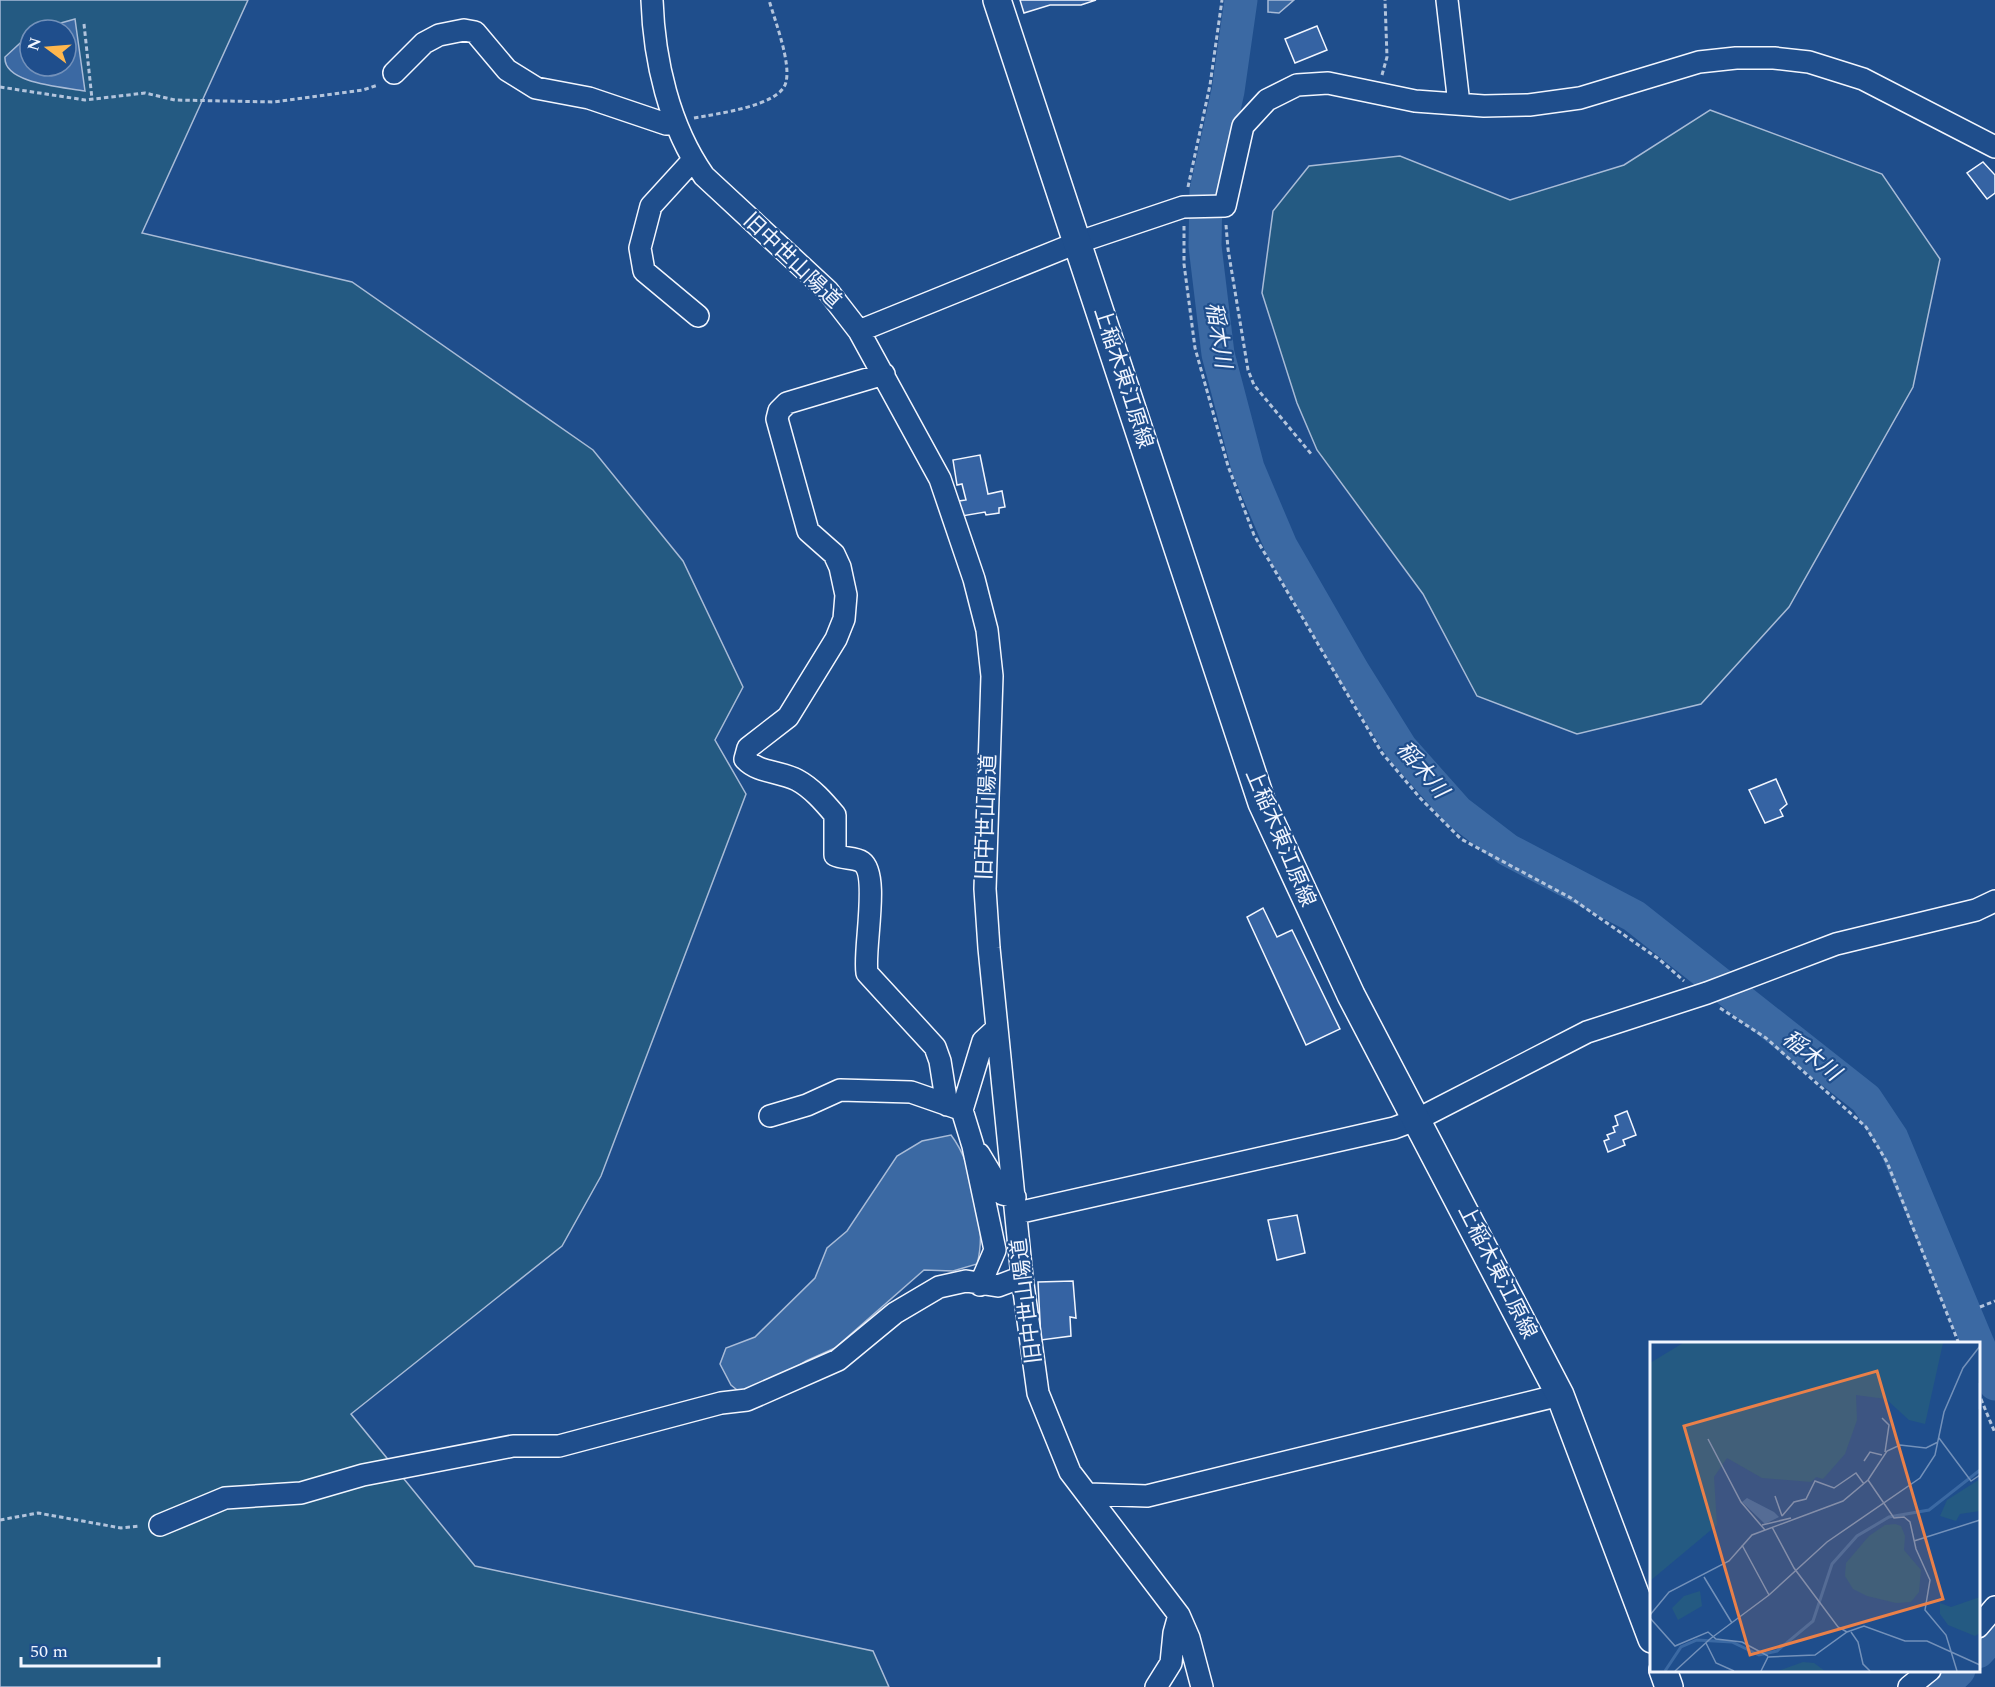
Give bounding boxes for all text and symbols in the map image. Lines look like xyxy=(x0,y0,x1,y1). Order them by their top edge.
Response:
north arrow xyxy=(18,18,78,78)
text: N xyxy=(21,35,48,54)
street label: 旧中世山陽道 xyxy=(736,206,848,316)
water label: 稲木川 xyxy=(1197,300,1240,372)
street label: 上稲木東江原線 xyxy=(1085,303,1161,453)
water label: 稲木川 xyxy=(1388,734,1457,807)
street label: 旧中世山陽道 xyxy=(969,753,1005,881)
street label: 上稲木東江原線 xyxy=(1237,764,1323,912)
water label: 稲木川 xyxy=(1775,1023,1849,1091)
street label: 上稲木東江原線 xyxy=(1449,1199,1545,1345)
street label: 旧中世山陽道 xyxy=(1003,1237,1051,1365)
inset map xyxy=(1650,1342,1980,1672)
scale bar xyxy=(21,1630,159,1668)
text: 50 m xyxy=(30,1638,68,1665)

